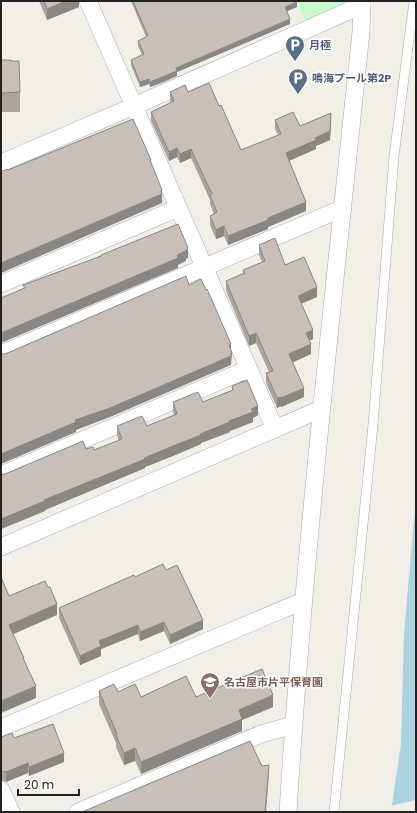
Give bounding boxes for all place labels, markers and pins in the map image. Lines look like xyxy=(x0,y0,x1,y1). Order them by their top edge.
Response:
parking icon: 月極 xyxy=(284,34,306,62)
place label: 月極 xyxy=(309,37,331,53)
parking icon: 鳴海プール第2P xyxy=(287,67,309,95)
place label: 鳴海プール第2P xyxy=(312,70,391,86)
school or university icon: 名古屋市片平保育園 xyxy=(199,671,221,699)
place label: 名古屋市片平保育園 xyxy=(224,674,323,690)

